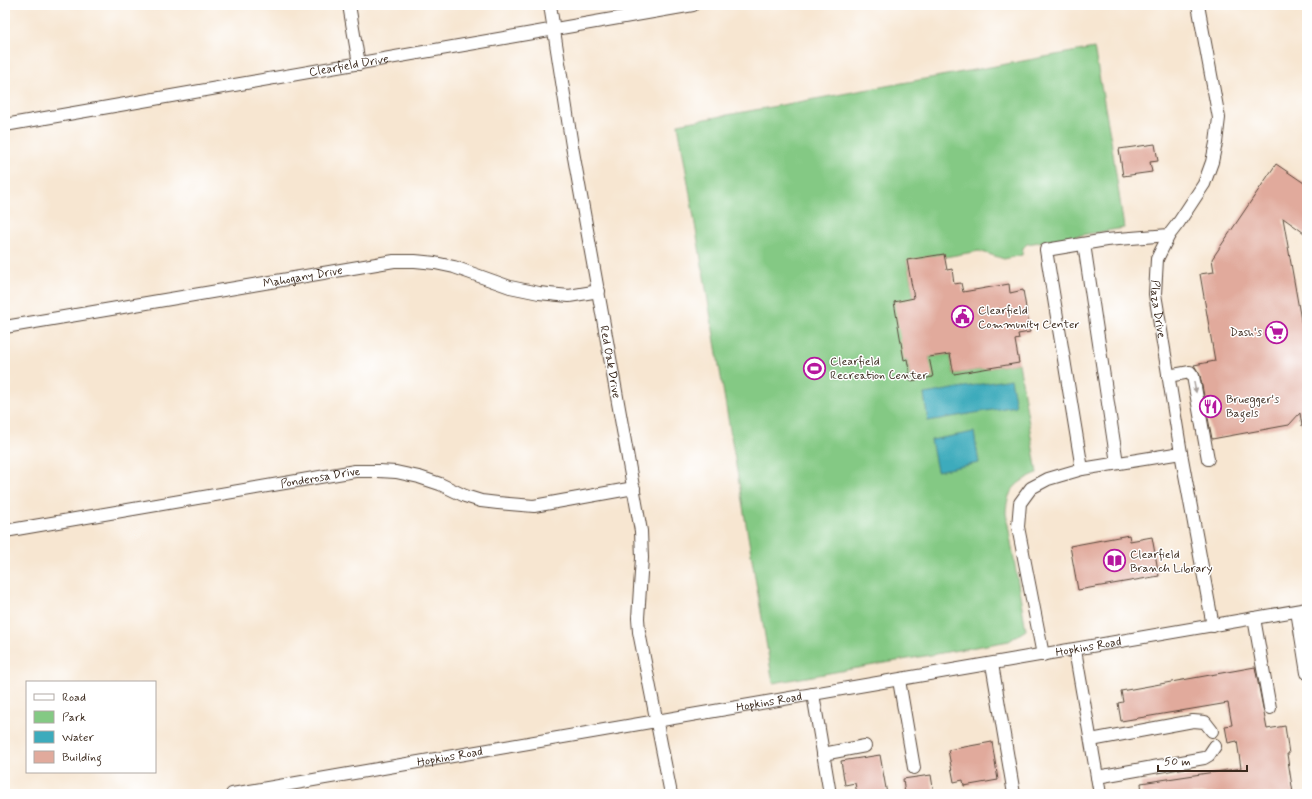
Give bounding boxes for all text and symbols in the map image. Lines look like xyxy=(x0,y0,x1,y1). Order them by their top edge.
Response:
street label: Clearfield Drive xyxy=(308,51,390,81)
street label: Mahogany Drive xyxy=(262,263,344,292)
street label: Plaza Drive xyxy=(1146,280,1169,339)
place label: Clearfield Community Center xyxy=(978,303,1080,333)
public building icon: Clearfield Community Center xyxy=(949,304,975,330)
supermarket icon: Dash's xyxy=(1264,319,1290,345)
street label: Red Oak Drive xyxy=(595,324,624,400)
place label: Dash's xyxy=(1230,325,1263,341)
place label: Clearfield Recreation Center xyxy=(830,354,927,384)
sports icon: Clearfield Recreation Center xyxy=(801,355,827,381)
one-way arrow xyxy=(1192,381,1198,394)
place label: Bruegger's Bagels xyxy=(1226,392,1280,423)
restaurant icon: Bruegger's Bagels xyxy=(1197,393,1223,419)
street label: Ponderosa Drive xyxy=(279,464,361,493)
place label: Clearfield Branch Library xyxy=(1130,547,1213,577)
library icon: Clearfield Branch Library xyxy=(1102,548,1128,574)
street label: Hopkins Road xyxy=(1054,634,1123,661)
legend xyxy=(26,681,156,773)
street label: Hopkins Road xyxy=(735,689,803,716)
text: Road xyxy=(62,690,86,706)
text: Park xyxy=(62,710,86,726)
text: Water xyxy=(62,730,94,746)
street label: Hopkins Road xyxy=(416,744,484,771)
scale bar xyxy=(1158,747,1247,773)
text: Building xyxy=(62,750,102,767)
text: 50 m xyxy=(1164,754,1191,770)

